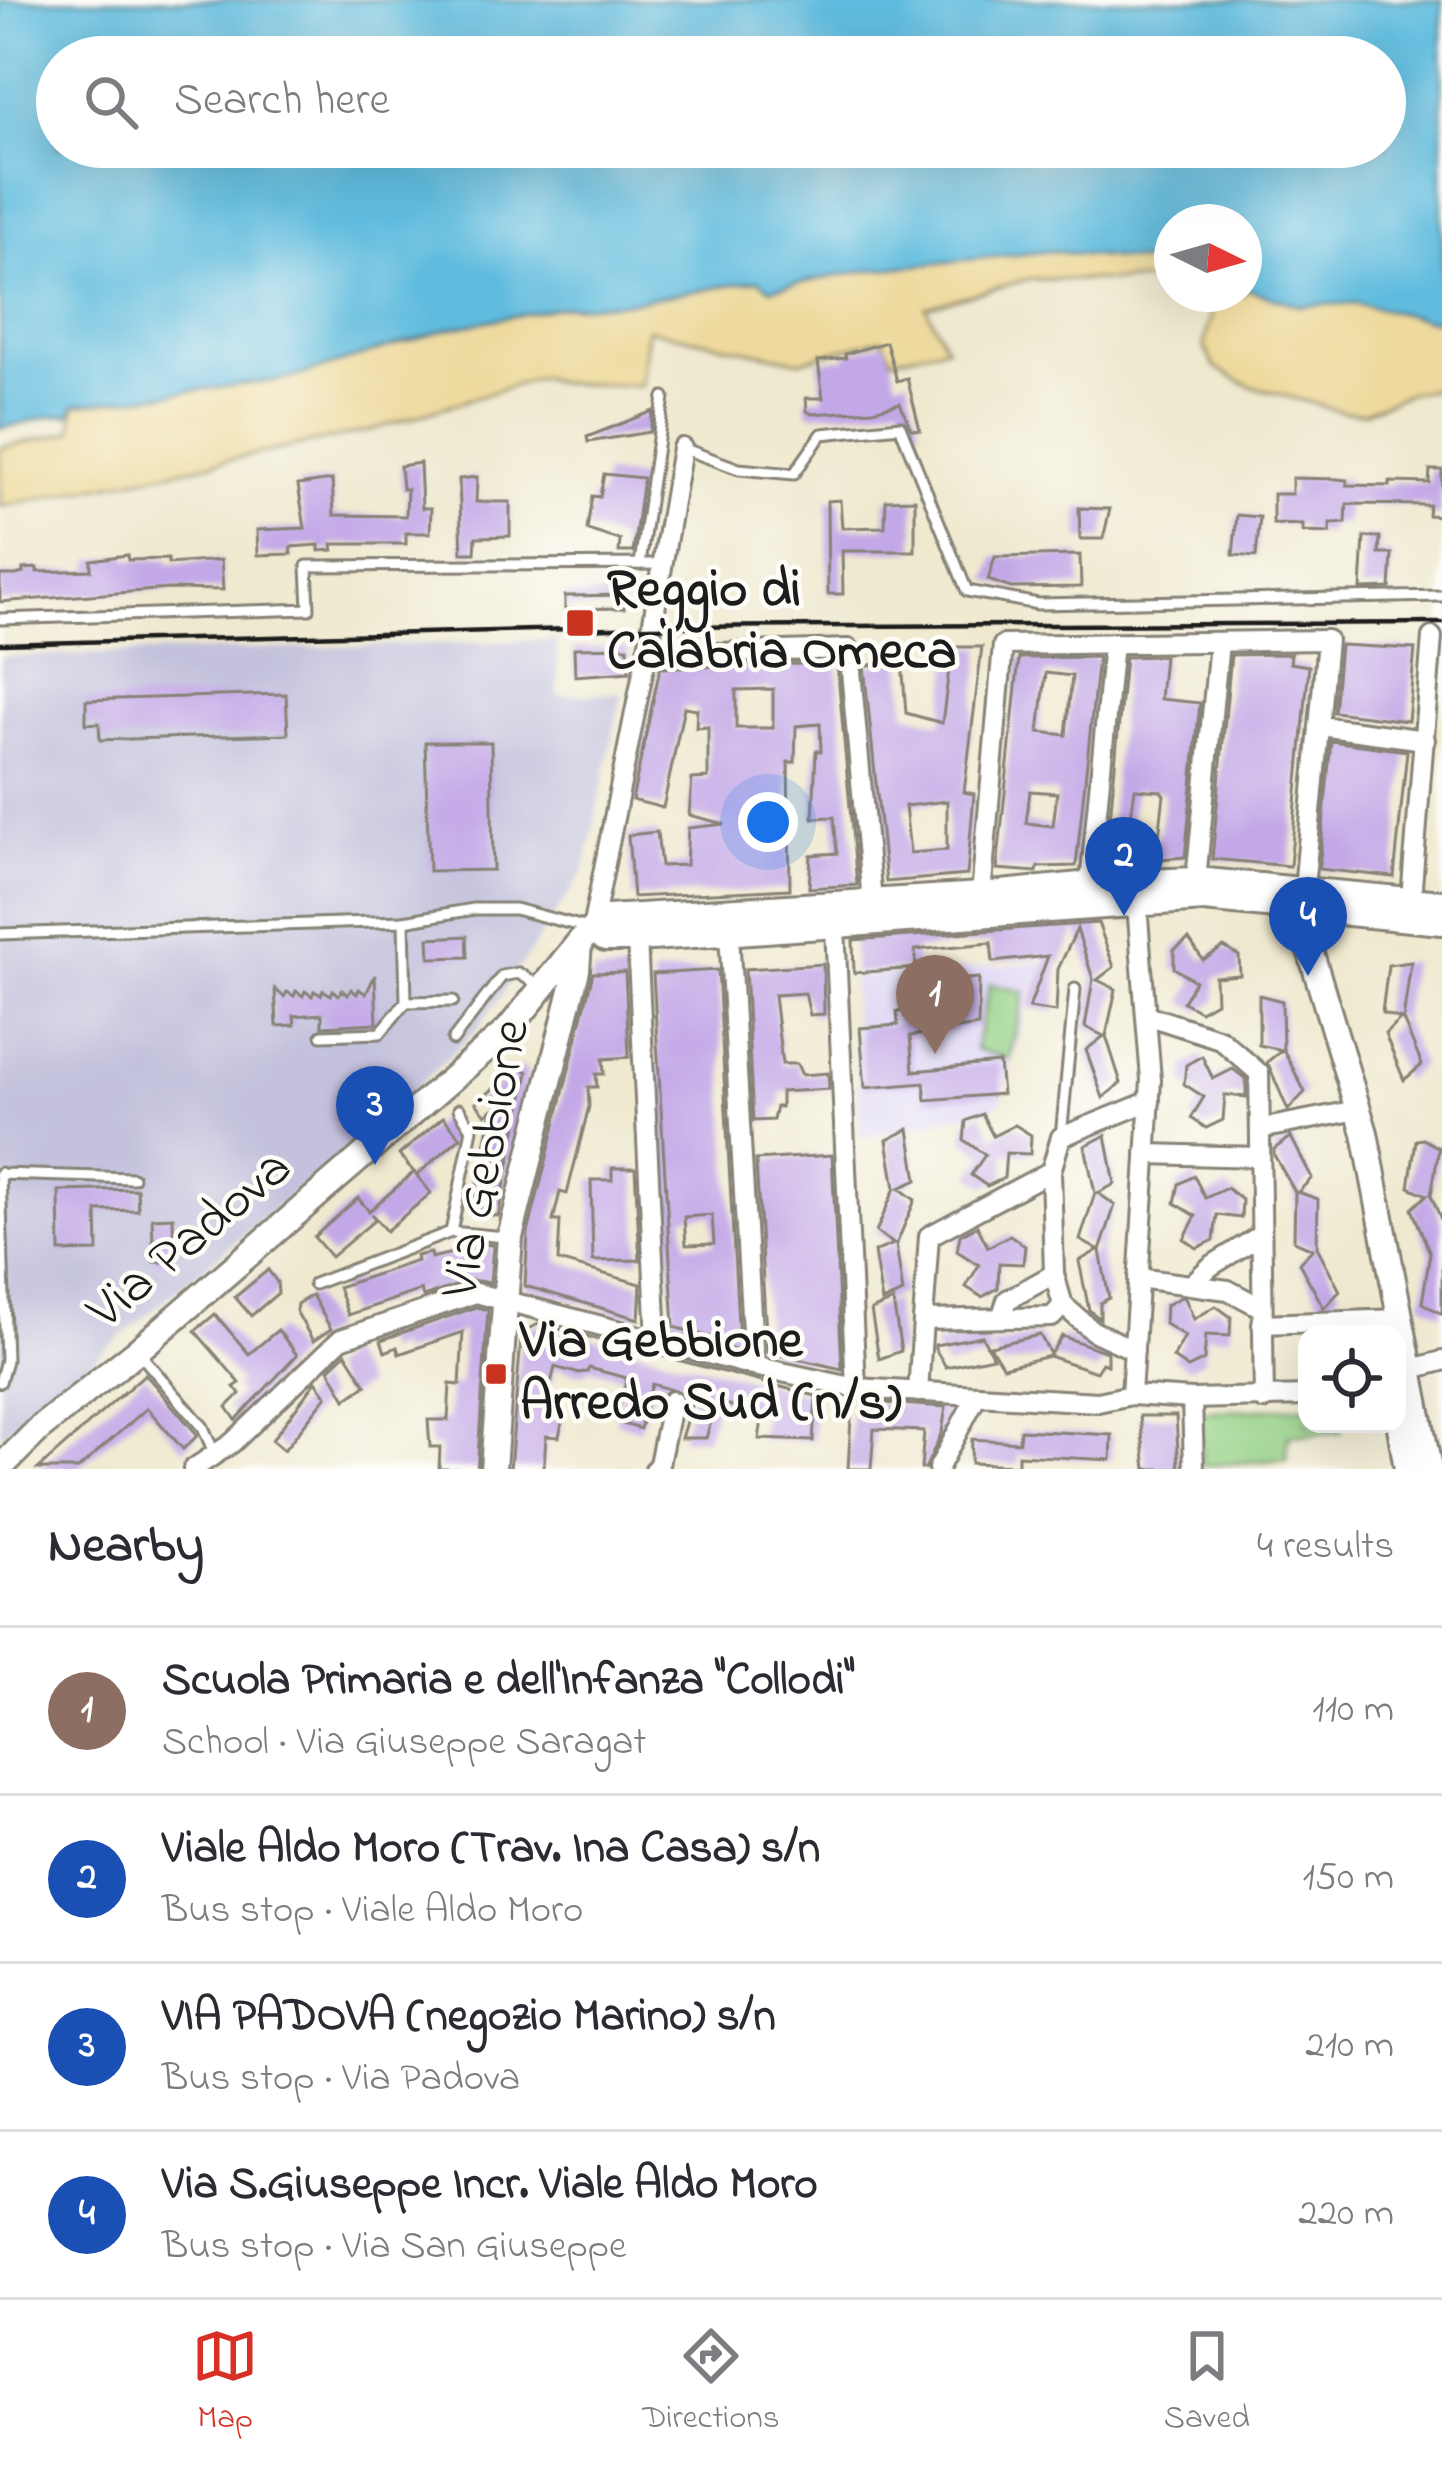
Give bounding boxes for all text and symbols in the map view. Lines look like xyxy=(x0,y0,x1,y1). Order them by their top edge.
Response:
search box xyxy=(36,36,1406,168)
icon: search xyxy=(78,69,144,135)
text: Search here xyxy=(174,69,390,135)
north arrow xyxy=(1154,204,1262,312)
place label: Reggio di Calabria Omeca xyxy=(607,553,956,693)
marker: Reggio di Calabria Omeca xyxy=(564,607,596,639)
your location xyxy=(738,792,798,852)
pin: 2 xyxy=(1085,817,1163,916)
pin: 4 xyxy=(1269,877,1347,976)
pin: 1 xyxy=(896,955,974,1054)
street label: Via Gebbione xyxy=(423,1012,553,1306)
pin: 3 xyxy=(336,1066,414,1165)
street label: Via Padova xyxy=(71,1132,310,1351)
place label: Via Gebbione Arredo Sud (n/s) xyxy=(519,1304,902,1444)
map controls xyxy=(1298,1325,1406,1433)
button: locate xyxy=(1298,1325,1406,1433)
marker: Via Gebbione Arredo Sud (n/s) xyxy=(483,1361,509,1387)
text: Nearby xyxy=(48,1510,204,1585)
text: 4 results xyxy=(1257,1519,1394,1576)
text: Scuola Primaria e dell'Infanza "Collodi" xyxy=(162,1649,855,1715)
text: 1 xyxy=(81,1682,93,1739)
text: 110 m xyxy=(1312,1682,1394,1739)
text: School · Via Giuseppe Saragat xyxy=(162,1715,646,1772)
text: Viale Aldo Moro (Trav. Ina Casa) s/n xyxy=(162,1817,820,1883)
text: 2 xyxy=(77,1850,97,1907)
text: 150 m xyxy=(1302,1850,1394,1907)
text: Bus stop · Viale Aldo Moro xyxy=(162,1883,583,1940)
text: VIA PADOVA (negozio Marino) s/n xyxy=(162,1985,776,2051)
text: 3 xyxy=(79,2018,95,2075)
text: 210 m xyxy=(1305,2018,1394,2075)
text: Bus stop · Via Padova xyxy=(162,2051,520,2108)
text: Via S.Giuseppe Incr. Viale Aldo Moro xyxy=(162,2153,818,2219)
text: 4 xyxy=(79,2186,95,2243)
text: 220 m xyxy=(1298,2186,1394,2243)
text: Bus stop · Via San Giuseppe xyxy=(162,2219,626,2276)
tab: Map xyxy=(192,2323,258,2443)
tab: Directions xyxy=(642,2323,779,2443)
tab: Saved xyxy=(1164,2323,1250,2443)

